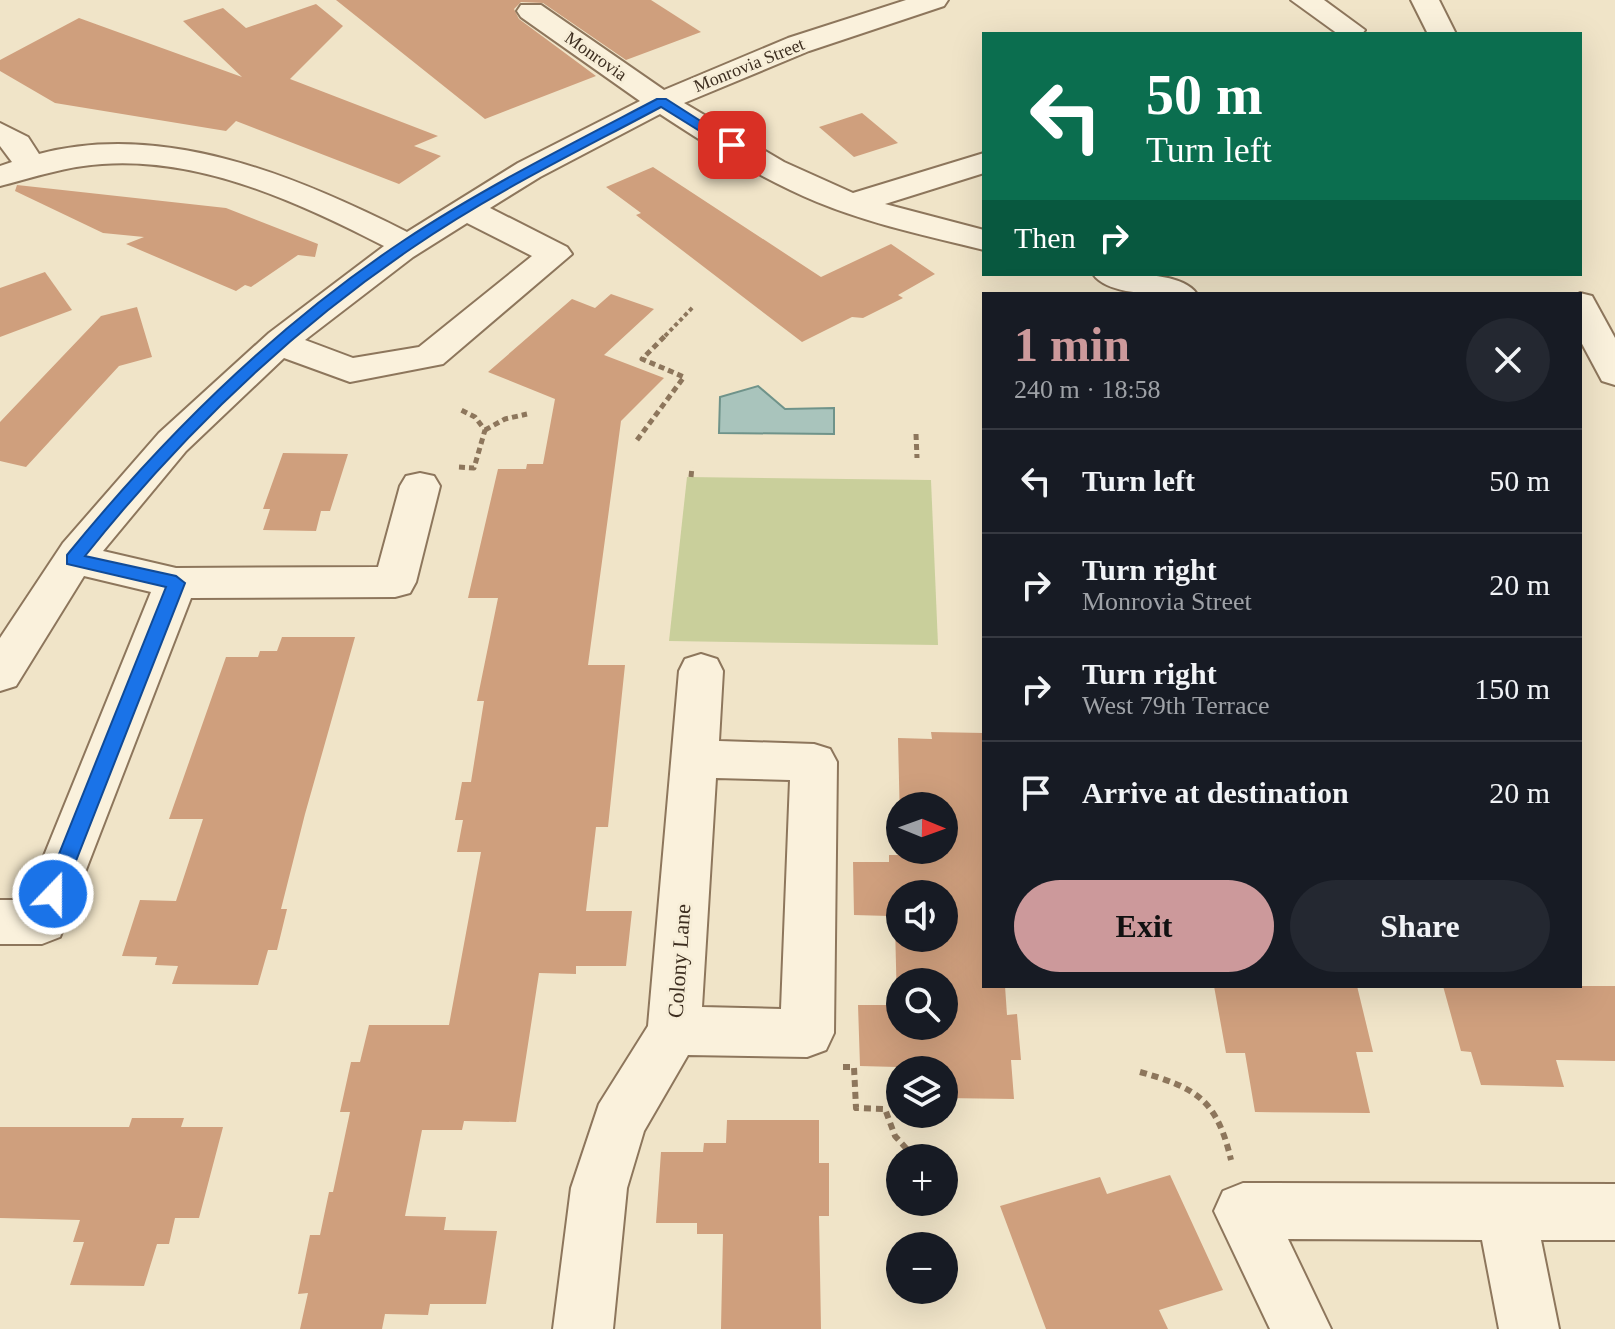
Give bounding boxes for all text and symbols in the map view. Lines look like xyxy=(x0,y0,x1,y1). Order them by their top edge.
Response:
street label: Monrovia xyxy=(561,27,631,85)
street label: Monrovia Street xyxy=(691,34,807,96)
icon: left xyxy=(1014,64,1118,168)
text: 50 m xyxy=(1146,64,1263,126)
pin xyxy=(698,111,766,179)
icon: arrive xyxy=(710,123,754,167)
text: Turn left xyxy=(1146,130,1272,170)
icon: right xyxy=(1092,216,1136,260)
text: Then xyxy=(1014,221,1076,254)
text: 1 min xyxy=(1014,318,1130,371)
button: close xyxy=(1466,318,1550,402)
text: 240 m · 18:58 xyxy=(1014,375,1161,404)
icon: left xyxy=(1014,459,1058,503)
text: Turn left xyxy=(1082,464,1195,497)
text: 50 m xyxy=(1489,464,1550,497)
text: Turn right xyxy=(1082,553,1217,586)
icon: right xyxy=(1014,563,1058,607)
text: 20 m xyxy=(1489,568,1550,601)
text: Monrovia Street xyxy=(1082,587,1252,616)
text: Turn right xyxy=(1082,657,1217,690)
icon: right xyxy=(1014,667,1058,711)
text: 150 m xyxy=(1474,672,1550,705)
text: West 79th Terrace xyxy=(1082,691,1270,720)
icon: arrive xyxy=(1014,771,1058,815)
text: Arrive at destination xyxy=(1082,776,1349,809)
text: 20 m xyxy=(1489,776,1550,809)
north arrow xyxy=(886,792,958,864)
map controls xyxy=(886,792,958,1304)
position arrow xyxy=(11,852,95,936)
button: sound xyxy=(886,880,958,952)
button: Exit xyxy=(1014,880,1274,972)
button: Share xyxy=(1290,880,1550,972)
street label: Colony Lane xyxy=(663,903,695,1019)
button: search xyxy=(886,968,958,1040)
button: layers xyxy=(886,1056,958,1128)
button: + xyxy=(886,1144,958,1216)
button: − xyxy=(886,1232,958,1304)

